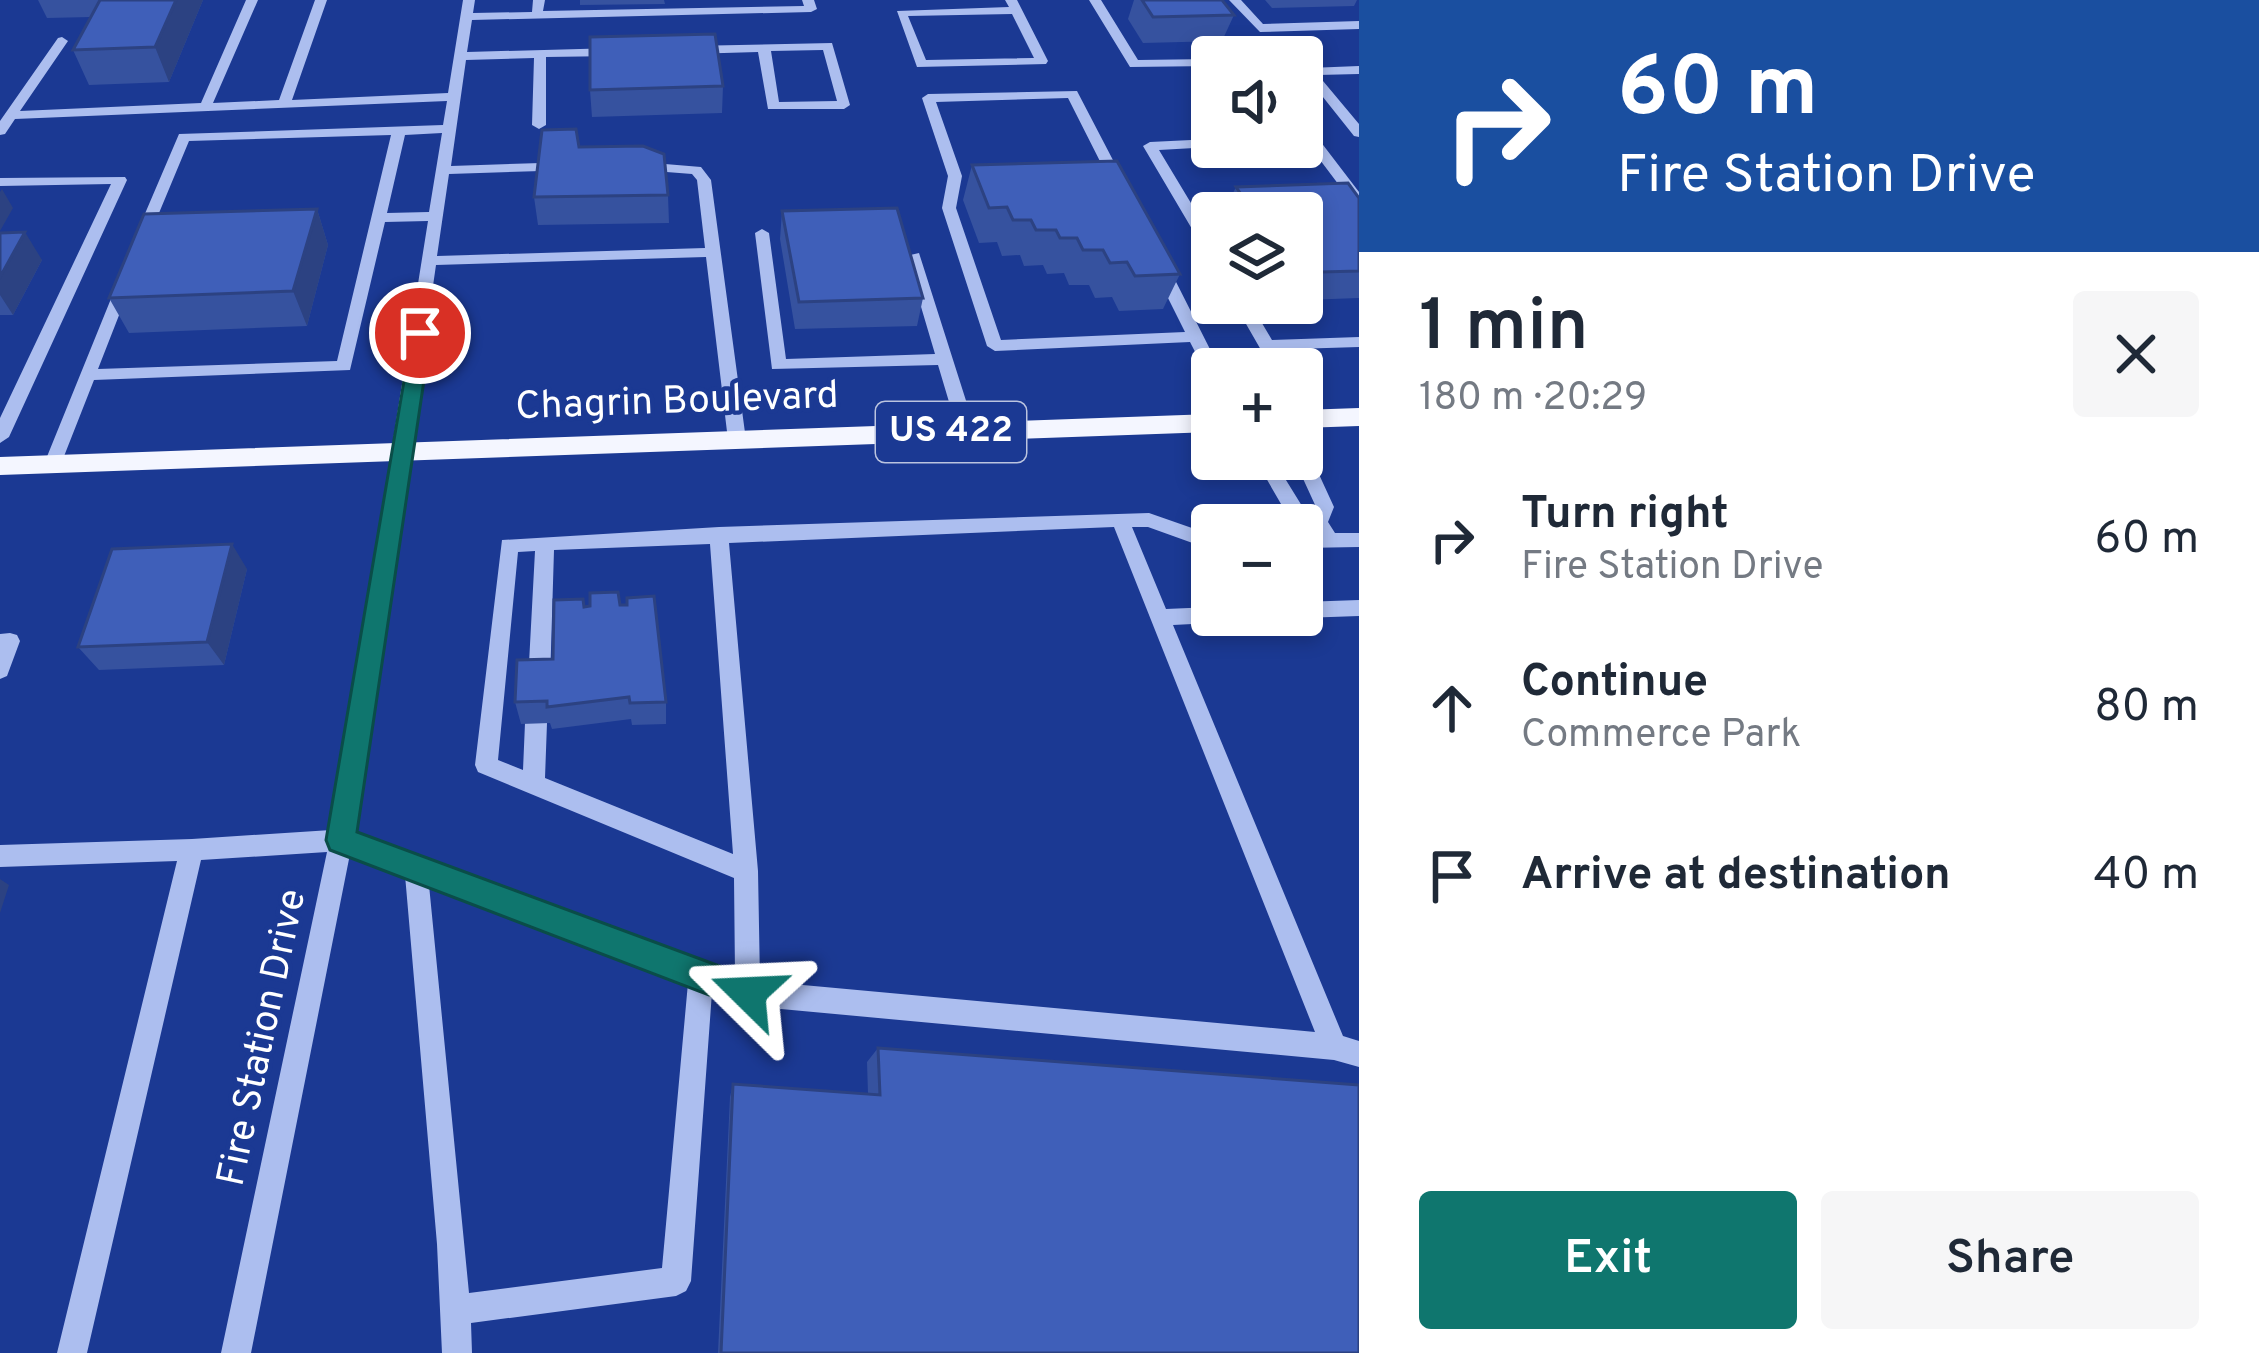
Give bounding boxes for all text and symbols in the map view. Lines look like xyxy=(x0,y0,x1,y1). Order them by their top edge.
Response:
map controls xyxy=(1191,36,1323,636)
button: sound xyxy=(1191,36,1323,168)
text: 60 m xyxy=(1617,39,1818,145)
icon: right xyxy=(1419,48,1575,204)
text: Fire Station Drive xyxy=(1617,143,2036,212)
button: layers xyxy=(1191,192,1323,324)
pin xyxy=(369,282,471,384)
text: 1 min xyxy=(1419,284,1589,376)
button: close xyxy=(2073,291,2199,417)
icon: arrive xyxy=(387,300,453,366)
button: + xyxy=(1191,348,1323,480)
street label: Chagrin Boulevard xyxy=(515,373,839,433)
text: 180 m · 20:29 xyxy=(1419,375,1647,424)
road number: US 422 xyxy=(876,402,1026,462)
text: Turn right xyxy=(1521,487,1729,544)
button: − xyxy=(1191,504,1323,636)
icon: right xyxy=(1419,507,1485,573)
text: 60 m xyxy=(2095,512,2199,569)
text: Fire Station Drive xyxy=(1521,544,1823,593)
text: Continue xyxy=(1521,655,1708,712)
icon: ahead xyxy=(1419,675,1485,741)
text: 80 m xyxy=(2094,680,2199,737)
text: Commerce Park xyxy=(1521,712,1801,761)
icon: arrive xyxy=(1419,843,1485,909)
text: Arrive at destination xyxy=(1521,848,1951,905)
text: 40 m xyxy=(2093,848,2199,905)
street label: Fire Station Drive xyxy=(209,885,319,1191)
position arrow xyxy=(685,930,811,1056)
button: Exit xyxy=(1419,1191,1797,1329)
button: Share xyxy=(1821,1191,2199,1329)

